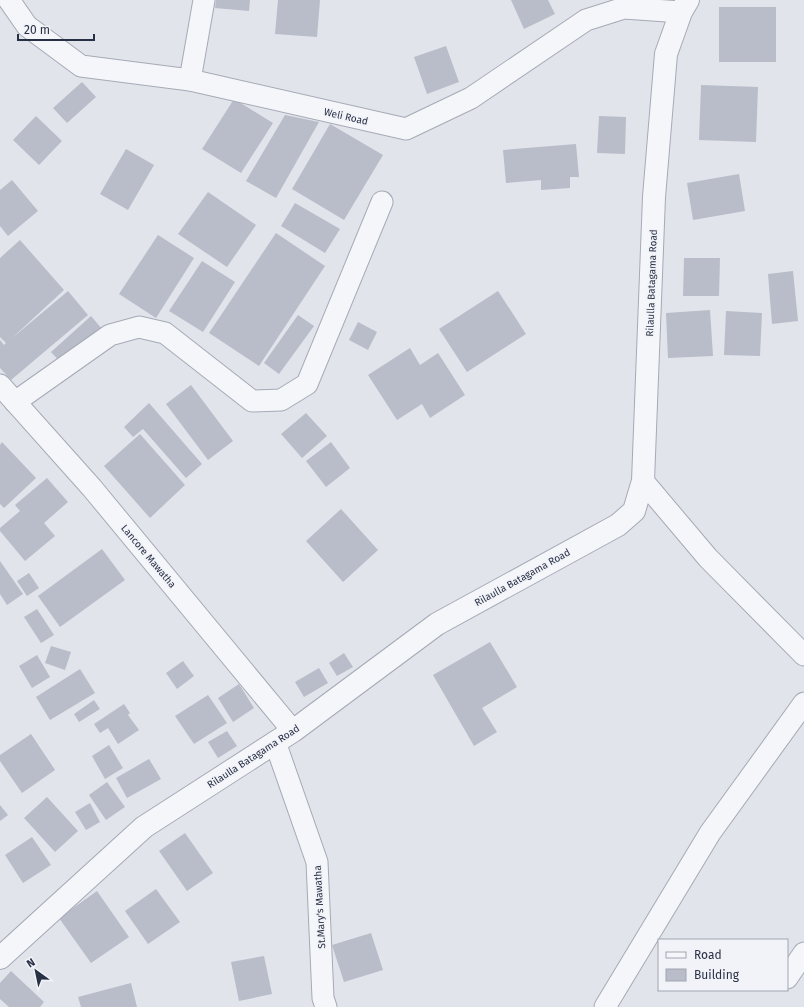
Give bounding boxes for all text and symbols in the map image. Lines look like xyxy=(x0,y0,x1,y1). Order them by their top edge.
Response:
scale bar xyxy=(18,16,94,42)
text: 20 m xyxy=(24,23,50,37)
street label: Weli Road xyxy=(322,106,369,128)
street label: Rilaulla Batagama Road xyxy=(644,229,660,337)
street label: Lancore Mawatha xyxy=(118,523,178,591)
street label: Rilaulla Batagama Road xyxy=(473,547,572,609)
street label: Rilaulla Batagama Road xyxy=(205,723,302,791)
street label: St.Mary's Mawatha xyxy=(312,865,328,949)
legend xyxy=(658,939,788,991)
text: Road xyxy=(694,948,722,962)
north arrow xyxy=(16,951,56,991)
text: N xyxy=(24,956,37,970)
text: Building xyxy=(694,968,740,982)

